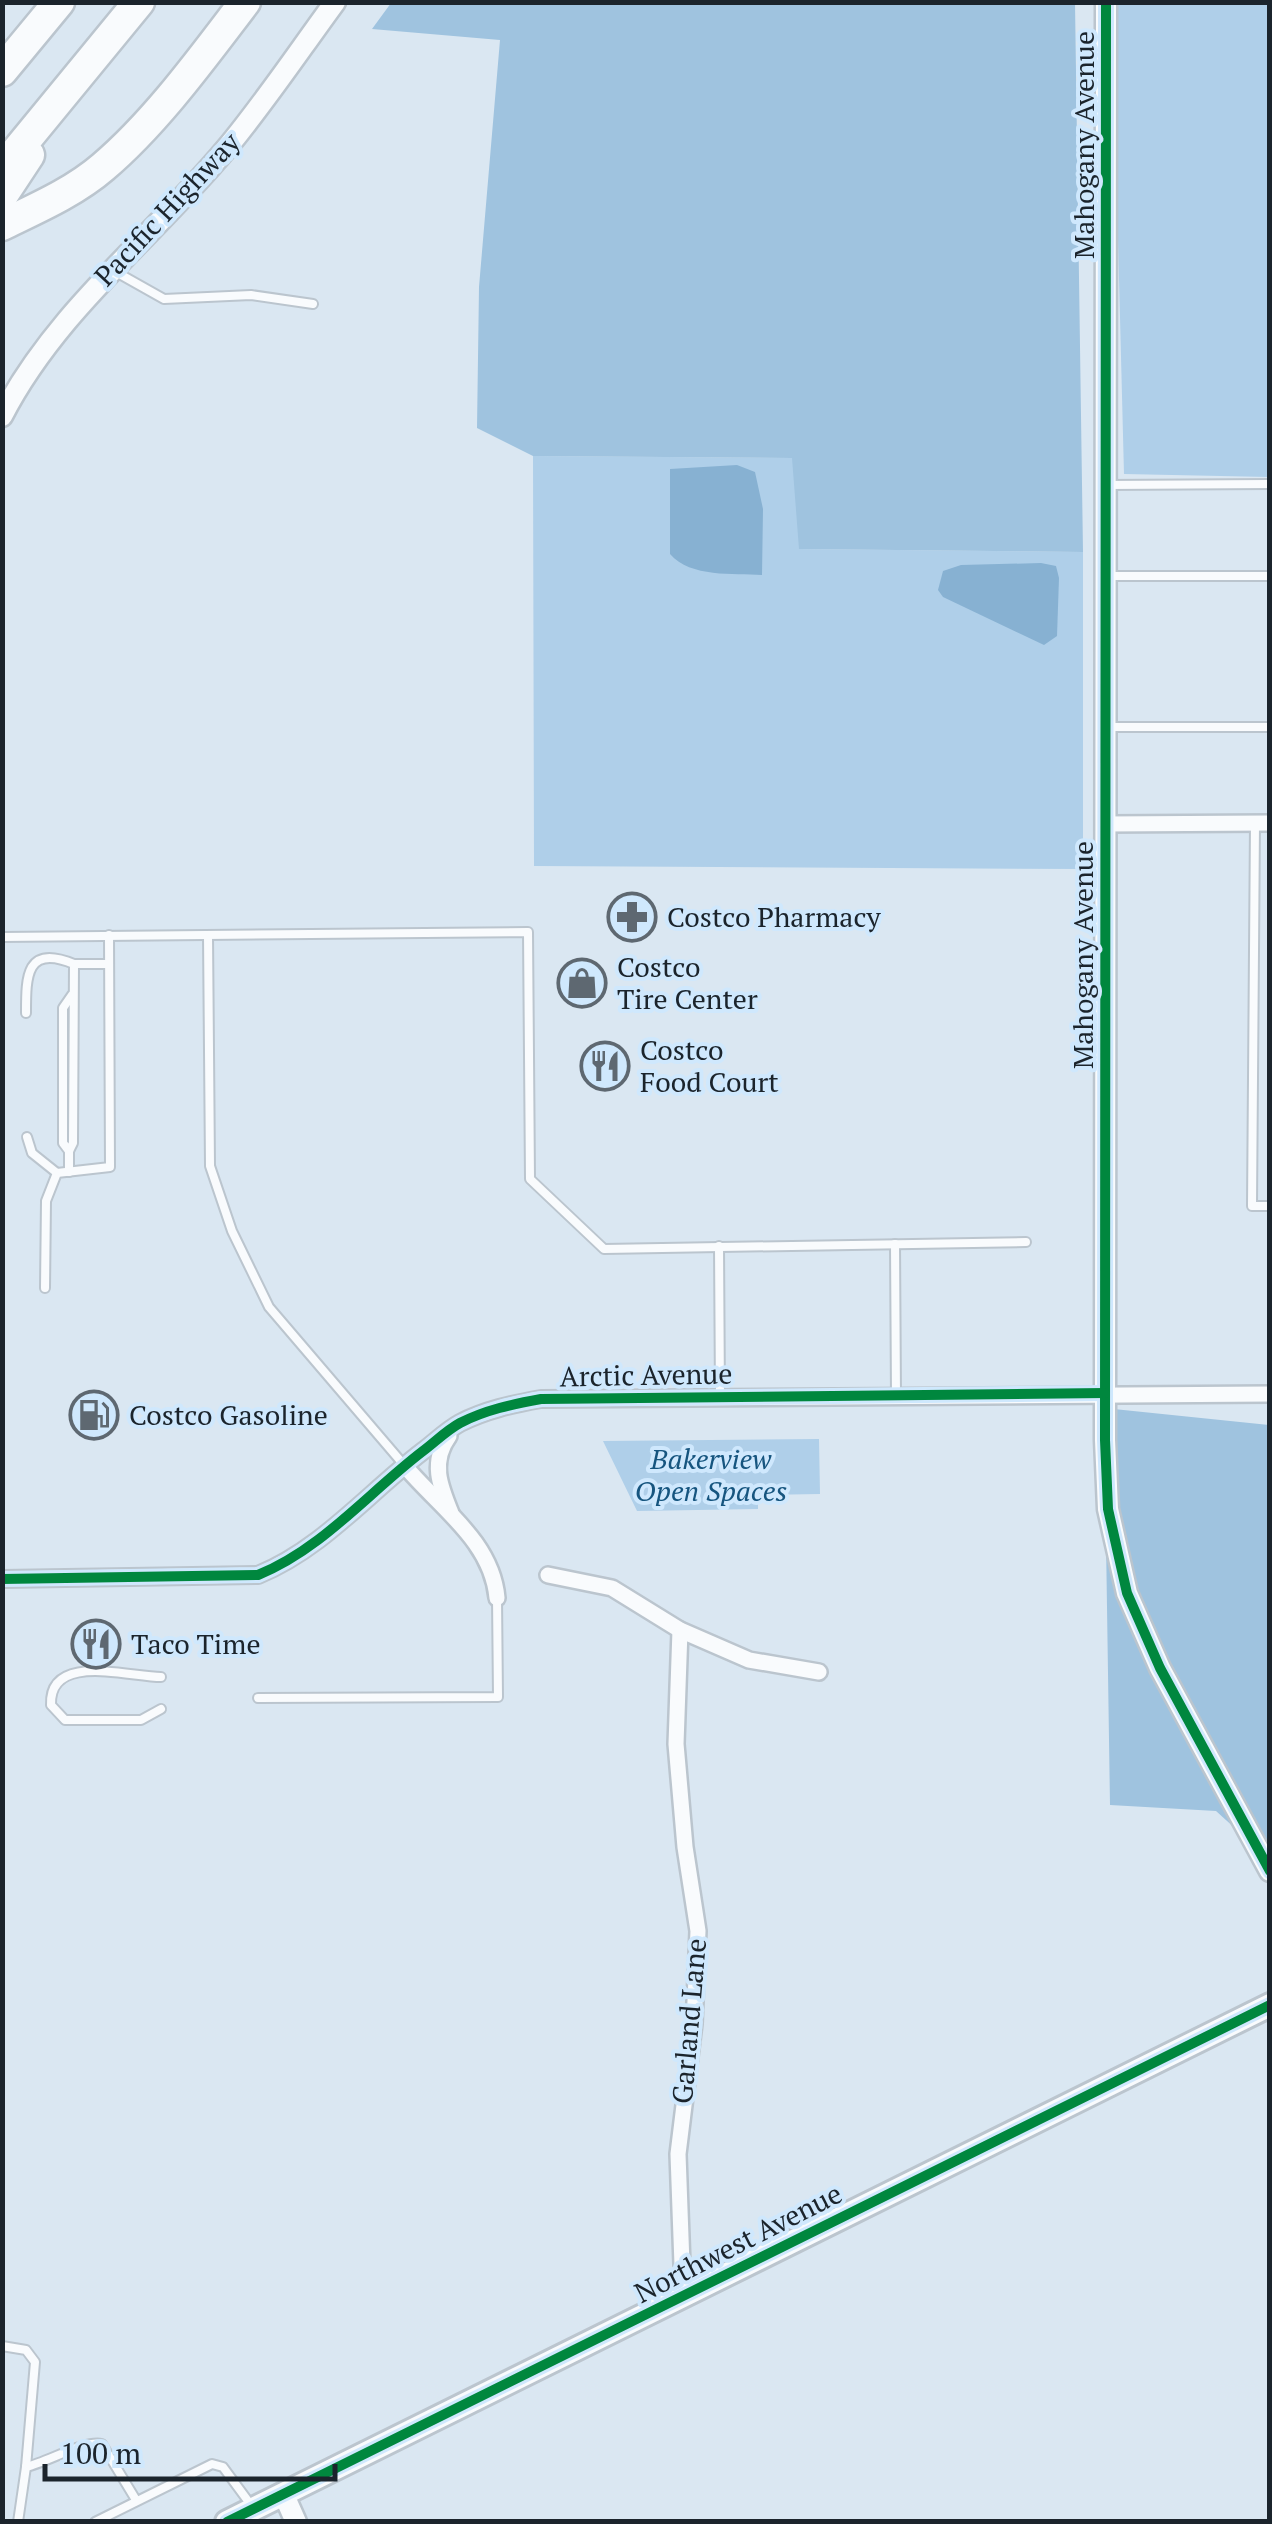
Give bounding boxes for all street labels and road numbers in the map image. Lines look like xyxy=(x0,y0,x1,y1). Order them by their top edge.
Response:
street label: Mahogany Avenue xyxy=(1065,31,1102,259)
street label: Pacific Highway xyxy=(86,123,248,294)
street label: Mahogany Avenue xyxy=(1064,841,1101,1069)
street label: Arctic Avenue xyxy=(559,1354,733,1395)
street label: Garland Lane xyxy=(663,1937,714,2105)
street label: Northwest Avenue xyxy=(628,2174,848,2311)

